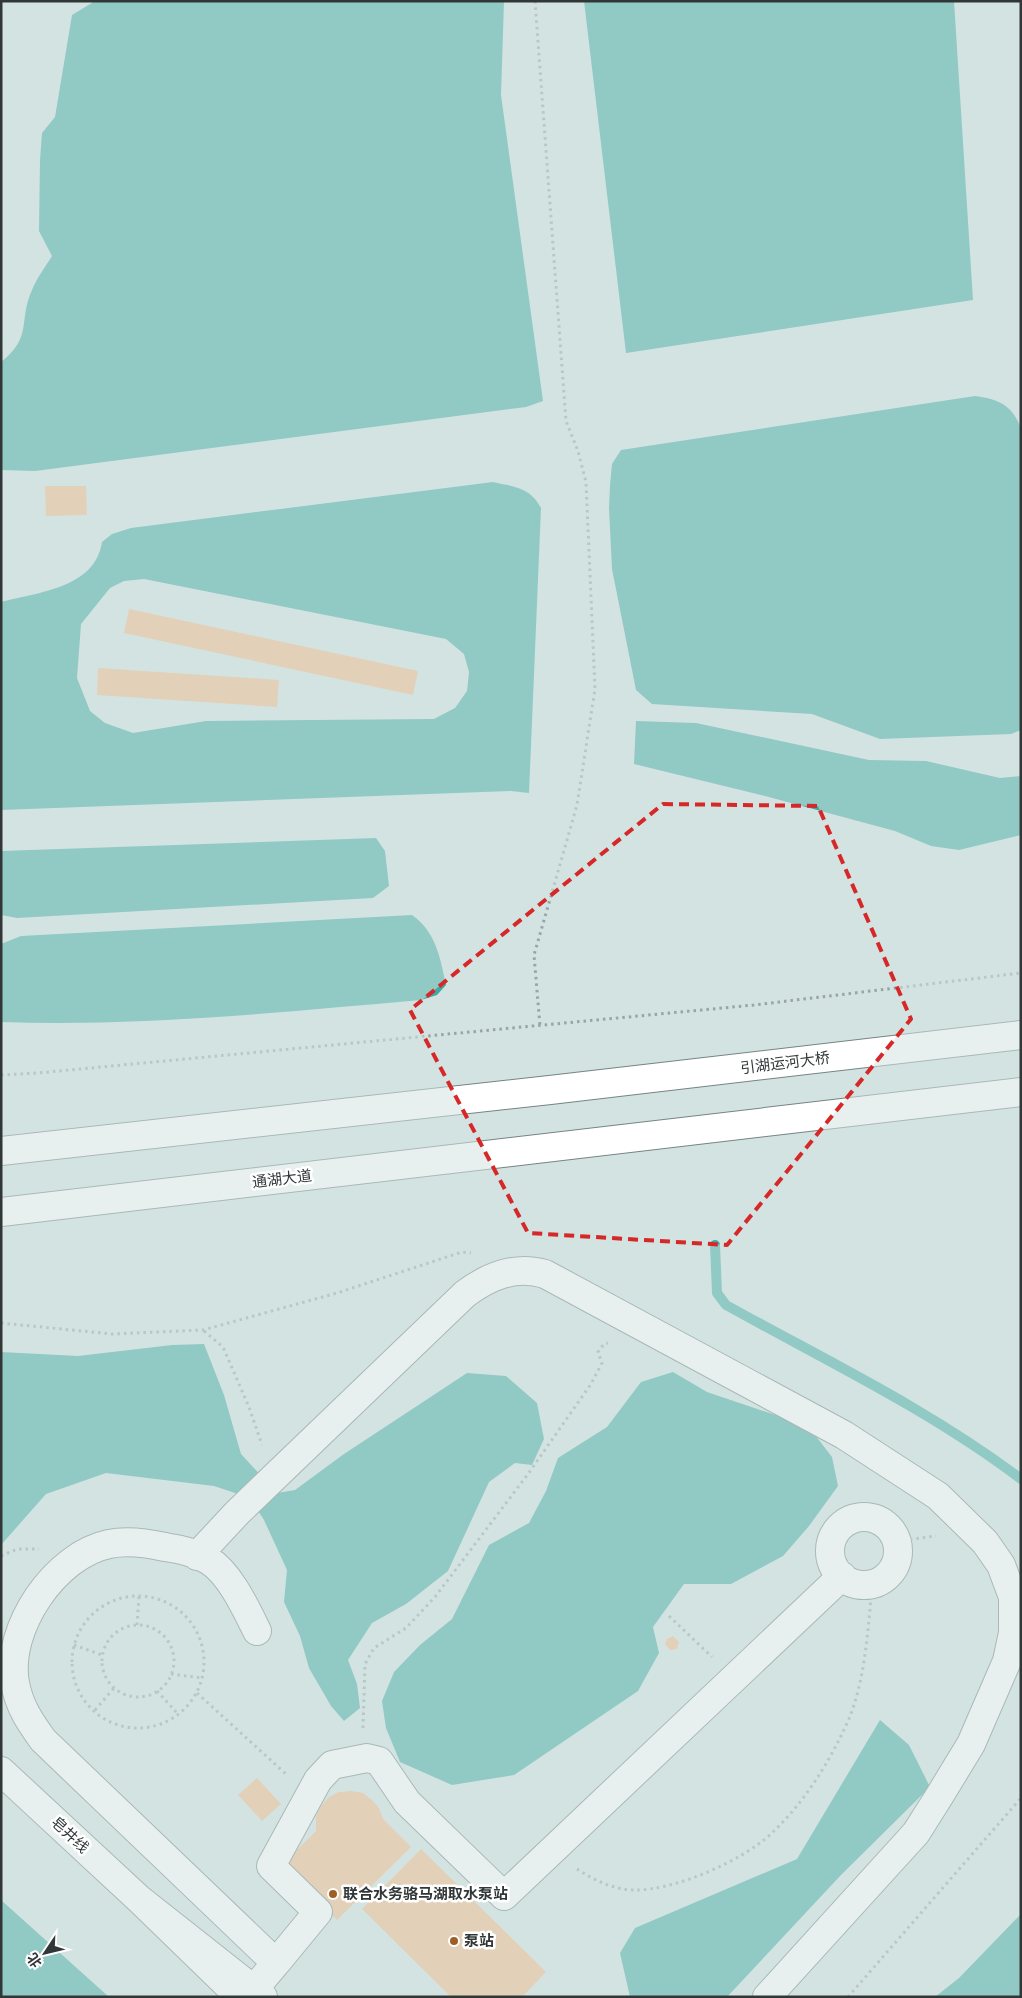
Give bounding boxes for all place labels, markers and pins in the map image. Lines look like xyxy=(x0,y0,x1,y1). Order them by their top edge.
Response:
place label: 联合水务骆马湖取水泵站 xyxy=(343,1885,508,1903)
marker: 联合水务骆马湖取水泵站 xyxy=(327,1888,339,1900)
place label: 泵站 xyxy=(464,1932,494,1950)
marker: 泵站 xyxy=(448,1935,460,1947)

